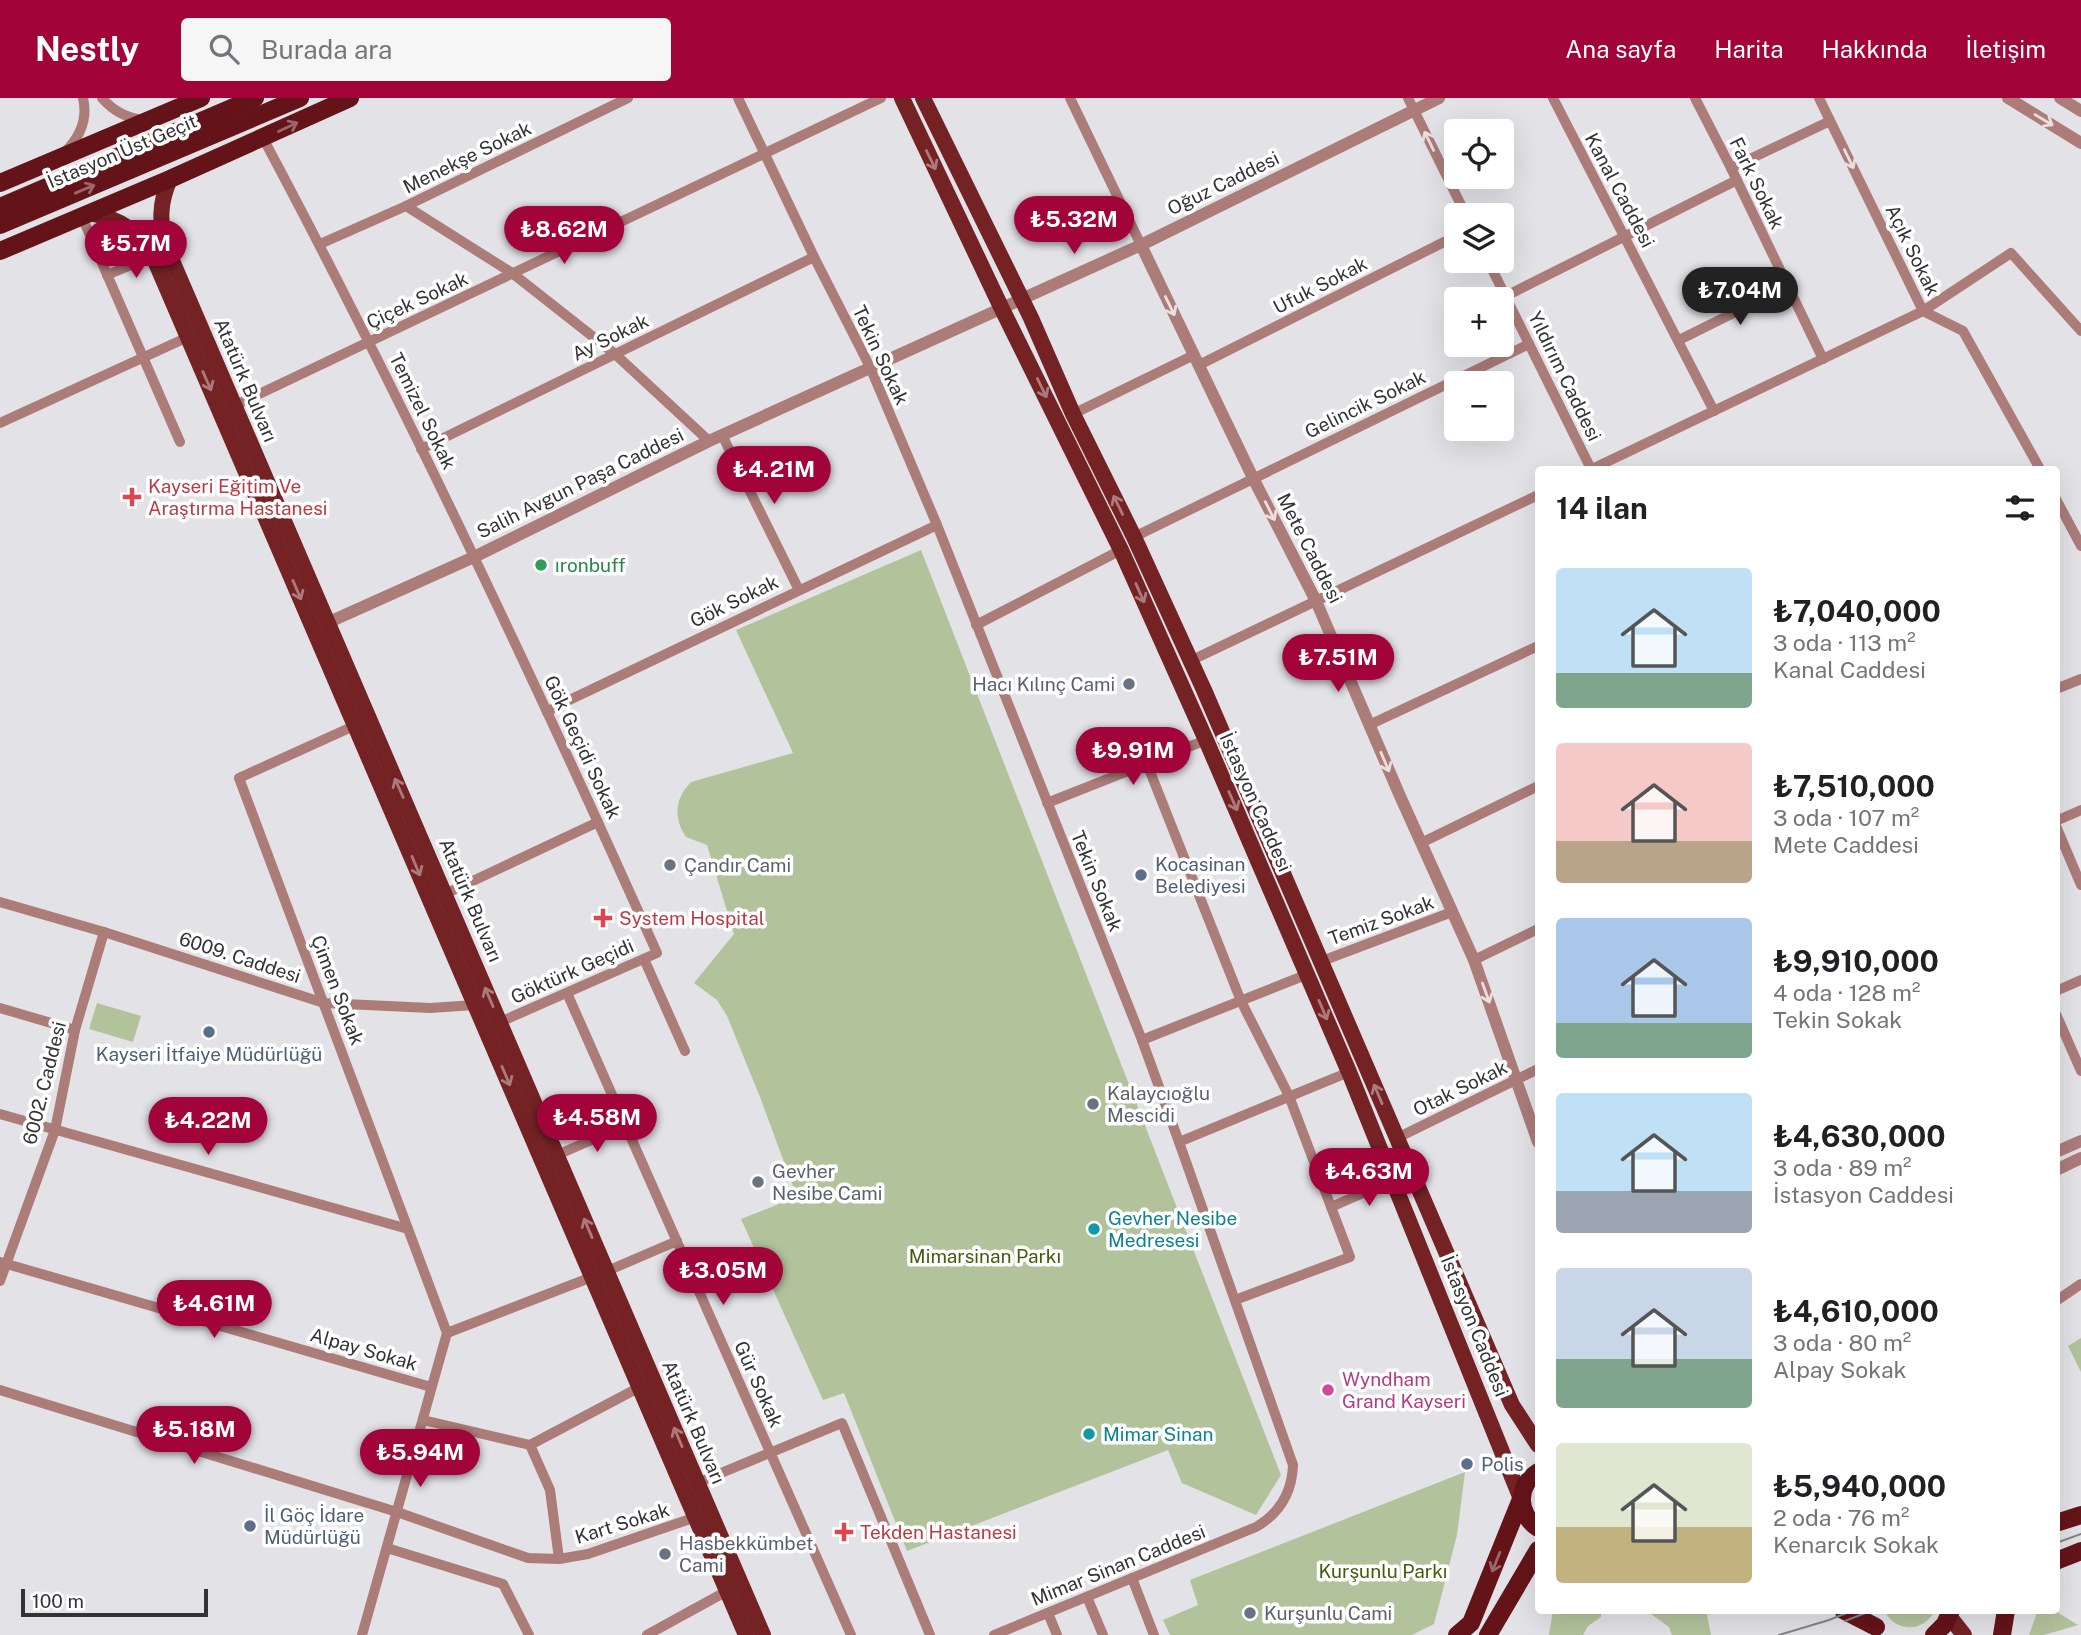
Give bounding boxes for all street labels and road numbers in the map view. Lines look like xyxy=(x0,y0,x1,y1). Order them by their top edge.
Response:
street label: İstasyon Üst Geçit xyxy=(44,110,200,192)
street label: Menekşe Sokak xyxy=(399,116,535,197)
street label: Kanal Caddesi xyxy=(1581,129,1659,251)
street label: Fark Sokak xyxy=(1725,134,1789,233)
street label: Oğuz Caddesi xyxy=(1164,147,1282,219)
street label: Açık Sokak xyxy=(1881,201,1945,299)
street label: Ufuk Sokak xyxy=(1269,252,1371,318)
street label: Çiçek Sokak xyxy=(363,267,471,333)
street label: Tekin Sokak xyxy=(848,302,914,408)
street label: Yıldırım Caddesi xyxy=(1524,308,1606,444)
street label: Ay Sokak xyxy=(568,309,652,365)
street label: Atatürk Bulvarı xyxy=(210,315,282,445)
street label: Temizel Sokak xyxy=(385,349,461,473)
street label: Gelincik Sokak xyxy=(1301,365,1429,443)
street label: Salih Avgun Paşa Caddesi xyxy=(473,423,687,543)
street label: Mete Caddesi xyxy=(1273,489,1347,607)
street label: Gök Sokak xyxy=(686,570,782,632)
street label: Gök Geçidi Sokak xyxy=(540,672,626,822)
street label: İstasyon Caddesi xyxy=(1216,729,1296,875)
street label: Tekin Sokak xyxy=(1067,827,1127,935)
street label: Atatürk Bulvarı xyxy=(435,835,507,965)
street label: Temiz Sokak xyxy=(1325,891,1437,949)
street label: 6009. Caddesi xyxy=(176,927,304,987)
street label: Çimen Sokak xyxy=(307,932,369,1048)
street label: Göktürk Geçidi xyxy=(507,934,637,1008)
street label: 6002. Caddesi xyxy=(18,1019,70,1147)
street label: Otak Sokak xyxy=(1409,1056,1511,1120)
street label: İstasyon Caddesi xyxy=(1437,1253,1513,1399)
street label: Alpay Sokak xyxy=(308,1323,420,1375)
street label: Gür Sokak xyxy=(730,1337,788,1431)
street label: Atatürk Bulvarı xyxy=(658,1357,730,1487)
street label: Kart Sokak xyxy=(572,1498,672,1548)
street label: Mimar Sinan Caddesi xyxy=(1028,1520,1208,1610)

